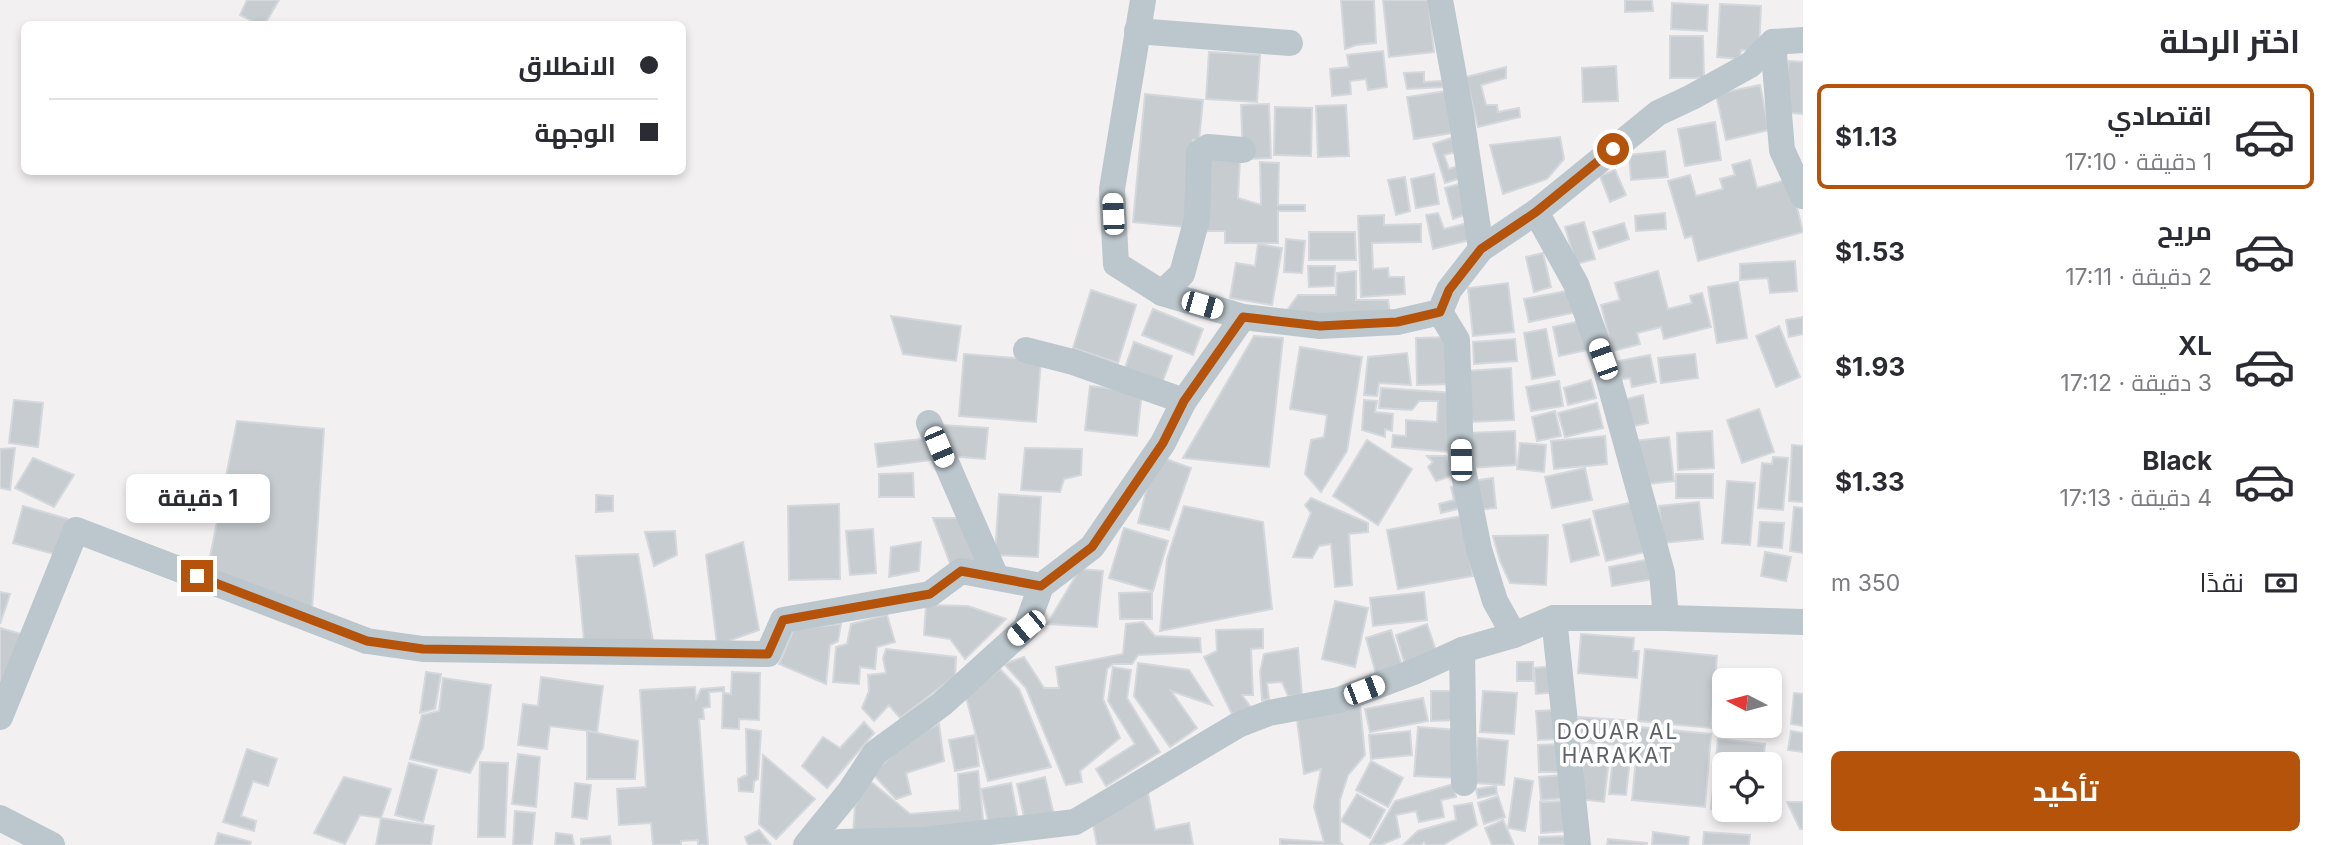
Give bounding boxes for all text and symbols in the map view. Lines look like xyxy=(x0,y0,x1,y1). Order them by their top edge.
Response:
text: اختر الرحلة xyxy=(2159,22,2300,61)
text: الانطلاق xyxy=(518,50,616,81)
text: اقتصادي xyxy=(2107,100,2212,131)
icon: car xyxy=(2233,105,2296,168)
text: الوجهة xyxy=(535,117,616,148)
text: $1.13 xyxy=(1835,121,1898,152)
route start xyxy=(1597,133,1629,165)
text: 1 دقيقة · 17:10 xyxy=(2065,148,2212,176)
car xyxy=(1102,192,1125,236)
text: مريح xyxy=(2157,215,2212,246)
icon: car xyxy=(2233,220,2296,283)
text: $1.53 xyxy=(1835,236,1905,267)
text: 2 دقيقة · 17:11 xyxy=(2065,263,2212,291)
car xyxy=(1179,289,1226,321)
text: XL xyxy=(2178,330,2212,361)
icon: car xyxy=(2233,335,2296,398)
car xyxy=(1586,336,1621,382)
text: $1.93 xyxy=(1835,351,1905,382)
text: 3 دقيقة · 17:12 xyxy=(2060,369,2212,397)
car xyxy=(922,424,957,470)
car xyxy=(1451,439,1472,481)
text: Black xyxy=(2142,445,2212,476)
icon: car xyxy=(2233,450,2296,513)
text: $1.33 xyxy=(1835,466,1905,497)
callout: 1 دقيقة xyxy=(125,475,269,524)
text: 1 دقيقة xyxy=(158,484,238,512)
text: 4 دقيقة · 17:13 xyxy=(2059,484,2212,512)
route end xyxy=(181,560,213,592)
icon: cash xyxy=(2262,564,2300,602)
text: نقدًا xyxy=(2200,567,2244,598)
text: 350 m xyxy=(1831,569,1900,597)
car xyxy=(1004,606,1049,650)
north arrow xyxy=(1712,668,1782,738)
map controls xyxy=(1712,668,1782,822)
car xyxy=(1341,673,1388,707)
district label: DOUAR AL HARAKAT xyxy=(1557,719,1679,768)
button: تأكيد xyxy=(1831,751,2300,831)
button: locate xyxy=(1712,752,1782,822)

